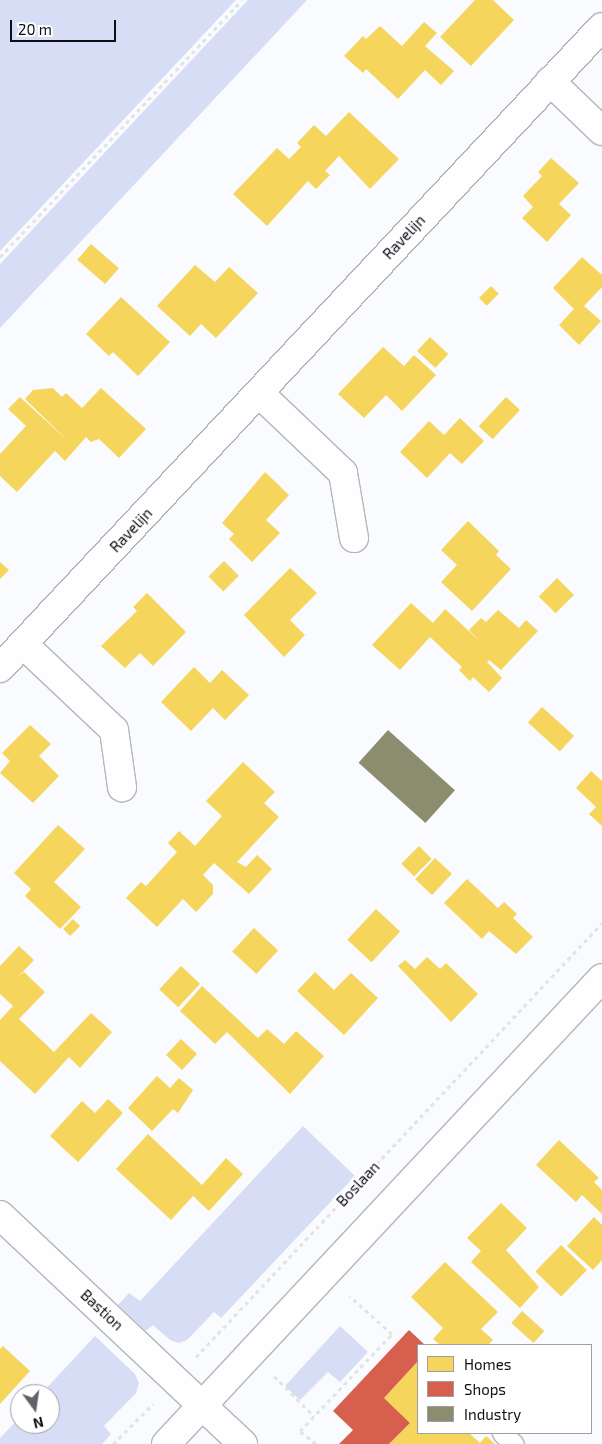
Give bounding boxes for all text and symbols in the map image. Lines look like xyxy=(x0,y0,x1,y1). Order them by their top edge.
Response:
scale bar xyxy=(12,10,119,42)
text: 20 m xyxy=(18,20,52,38)
street label: Ravelijn xyxy=(379,211,429,263)
street label: Ravelijn xyxy=(106,504,156,556)
street label: Boslaan xyxy=(333,1158,383,1210)
street label: Bastion xyxy=(77,1286,127,1334)
legend xyxy=(417,1344,592,1434)
text: Homes xyxy=(464,1355,511,1373)
text: Shops xyxy=(464,1380,506,1398)
north arrow xyxy=(10,1384,60,1434)
text: Industry xyxy=(464,1405,521,1423)
text: N xyxy=(32,1414,45,1433)

